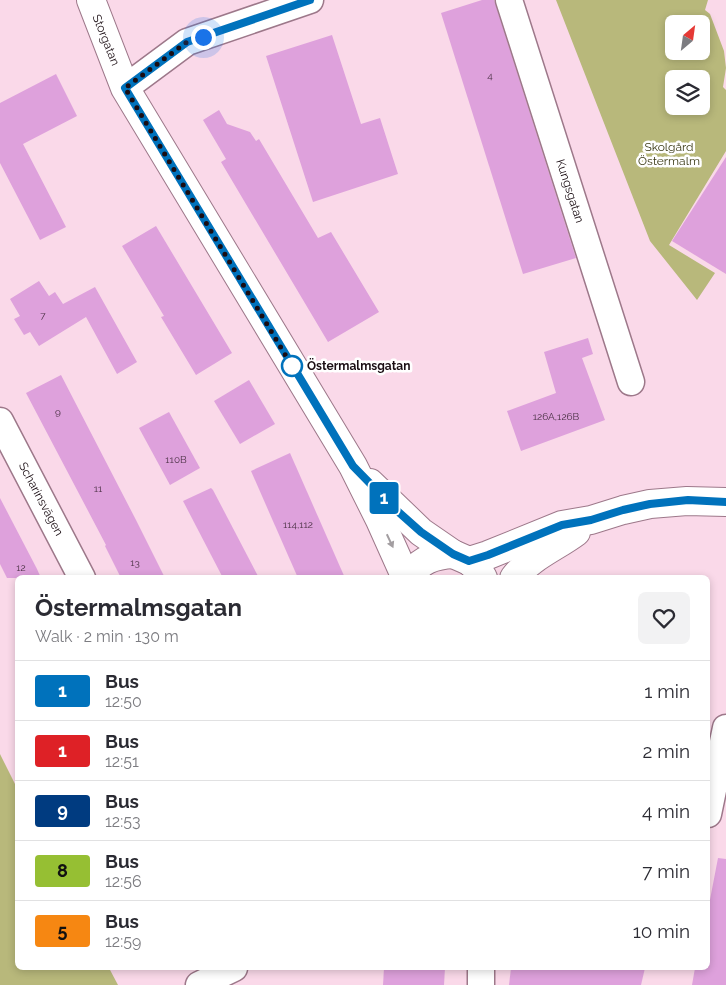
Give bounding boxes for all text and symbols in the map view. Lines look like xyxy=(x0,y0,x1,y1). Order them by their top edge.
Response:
street label: Storgatan xyxy=(89,12,123,68)
north arrow xyxy=(665,15,710,60)
map controls xyxy=(665,15,710,115)
your location xyxy=(191,25,216,50)
house number: 4 xyxy=(487,70,493,81)
button: layers xyxy=(665,70,710,115)
park label: Skolgård Östermalm xyxy=(638,140,700,168)
street label: Kungsgatan xyxy=(553,157,587,225)
house number: 7 xyxy=(40,310,46,321)
marker: Östermalmsgatan xyxy=(281,355,303,377)
place label: Östermalmsgatan xyxy=(307,358,410,373)
house number: 9 xyxy=(55,406,61,417)
house number: 126A,126B xyxy=(533,411,580,422)
house number: 110B xyxy=(165,454,187,465)
street label: Scharinsvägen xyxy=(16,460,66,538)
line badge: 1 xyxy=(368,482,400,514)
house number: 11 xyxy=(94,483,103,494)
text: 1 xyxy=(380,487,388,508)
house number: 114,112 xyxy=(283,519,313,530)
one-way arrow xyxy=(387,534,395,548)
house number: 13 xyxy=(130,557,140,568)
house number: 12 xyxy=(16,562,26,573)
button: heart xyxy=(638,592,690,644)
text: Östermalmsgatan xyxy=(35,593,242,622)
text: Walk · 2 min · 130 m xyxy=(35,627,179,646)
text: Bus xyxy=(105,670,139,692)
text: 1 xyxy=(58,680,67,701)
text: 1 min xyxy=(644,680,690,702)
text: 12:50 xyxy=(105,692,142,711)
text: Bus xyxy=(105,730,139,752)
text: 1 xyxy=(58,740,67,761)
text: 2 min xyxy=(643,740,690,762)
text: 12:51 xyxy=(105,752,139,771)
text: Bus xyxy=(105,790,139,812)
text: 9 xyxy=(57,800,68,821)
text: 4 min xyxy=(642,800,690,822)
text: 12:53 xyxy=(105,812,140,831)
text: Bus xyxy=(105,850,139,872)
text: 8 xyxy=(57,860,68,881)
text: 7 min xyxy=(642,860,690,882)
text: 12:56 xyxy=(105,872,142,891)
text: Bus xyxy=(105,910,139,932)
text: 5 xyxy=(58,920,67,941)
text: 10 min xyxy=(633,920,690,942)
text: 12:59 xyxy=(105,932,141,951)

